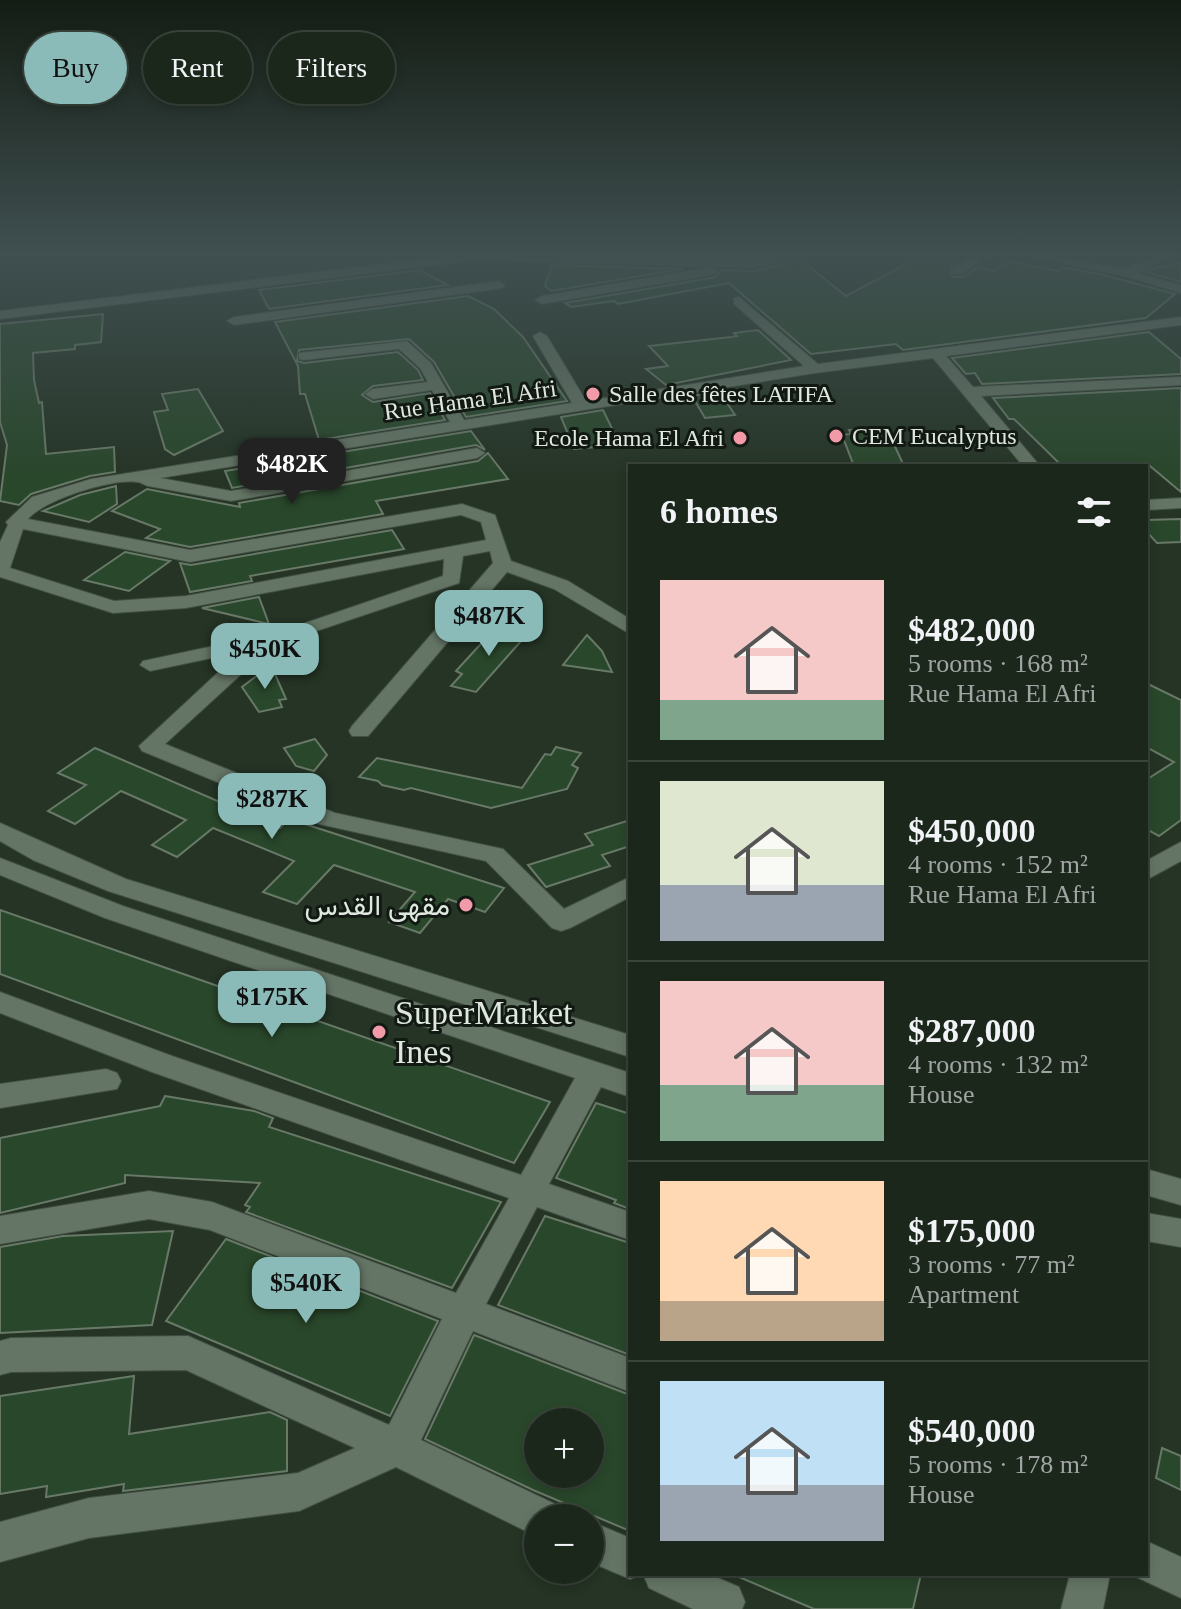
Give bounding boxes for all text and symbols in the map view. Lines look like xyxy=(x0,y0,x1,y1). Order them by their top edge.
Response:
chip: Buy xyxy=(24,32,127,104)
chip: Rent xyxy=(143,32,252,104)
chip: Filters xyxy=(268,32,395,104)
street label: Rue Hama El Afri xyxy=(382,375,558,425)
place label: Salle des fêtes LATIFA xyxy=(609,381,834,407)
marker: Salle des fêtes LATIFA xyxy=(584,385,602,403)
place label: CEM Eucalyptus xyxy=(852,423,1017,449)
place label: Ecole Hama El Afri xyxy=(534,425,724,451)
marker: CEM Eucalyptus xyxy=(827,427,845,445)
marker: Ecole Hama El Afri xyxy=(731,429,749,447)
pin: $482K xyxy=(236,438,348,506)
text: $482K xyxy=(256,449,328,478)
icon: filters xyxy=(1072,490,1116,534)
text: 6 homes xyxy=(660,493,778,530)
pin: $487K xyxy=(433,590,545,658)
text: $487K xyxy=(453,601,525,630)
text: $482,000 xyxy=(908,611,1036,648)
icon: home xyxy=(724,612,820,708)
pin: $450K xyxy=(209,623,321,691)
text: $450K xyxy=(229,634,301,663)
text: 5 rooms · 168 m² xyxy=(908,649,1088,678)
text: Rue Hama El Afri xyxy=(908,679,1096,708)
pin: $287K xyxy=(216,773,328,841)
text: $287K xyxy=(236,784,308,813)
text: $450,000 xyxy=(908,812,1036,849)
icon: home xyxy=(724,813,820,909)
text: 4 rooms · 152 m² xyxy=(908,850,1088,879)
text: Rue Hama El Afri xyxy=(908,880,1096,909)
place label: مقهى القدس xyxy=(304,890,450,923)
marker: مقهى القدس xyxy=(457,896,475,914)
pin: $175K xyxy=(216,971,328,1039)
text: $175K xyxy=(236,982,308,1011)
place label: SuperMarket Ines xyxy=(395,994,573,1070)
text: $287,000 xyxy=(908,1012,1036,1049)
icon: home xyxy=(724,1013,820,1109)
marker: SuperMarket Ines xyxy=(370,1023,388,1041)
text: 4 rooms · 132 m² xyxy=(908,1050,1088,1079)
text: House xyxy=(908,1080,974,1109)
text: $175,000 xyxy=(908,1212,1036,1249)
icon: home xyxy=(724,1213,820,1309)
text: 3 rooms · 77 m² xyxy=(908,1250,1075,1279)
pin: $540K xyxy=(250,1257,362,1325)
text: $540K xyxy=(270,1268,342,1297)
text: Apartment xyxy=(908,1280,1019,1309)
map controls xyxy=(524,1408,604,1584)
button: + xyxy=(524,1408,604,1488)
text: $540,000 xyxy=(908,1412,1036,1449)
icon: home xyxy=(724,1413,820,1509)
text: 5 rooms · 178 m² xyxy=(908,1450,1088,1479)
text: House xyxy=(908,1480,974,1509)
button: − xyxy=(524,1504,604,1584)

